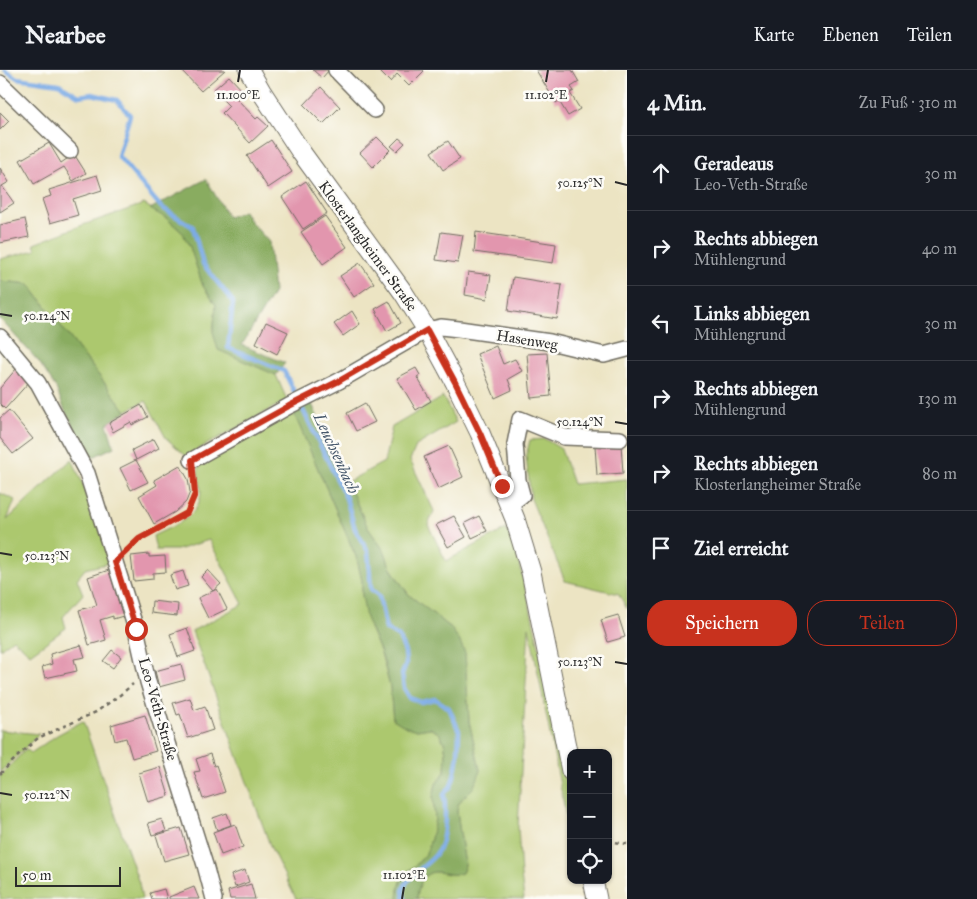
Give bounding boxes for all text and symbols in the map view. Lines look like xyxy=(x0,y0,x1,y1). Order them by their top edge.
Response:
text: Nearbee xyxy=(25,20,106,50)
text: Karte xyxy=(754,24,795,46)
text: Ebenen xyxy=(823,24,879,46)
text: Teilen xyxy=(907,24,952,46)
text: 11.100°E xyxy=(216,88,260,102)
text: 11.102°E xyxy=(525,88,568,102)
text: 4 Min. xyxy=(647,90,706,116)
text: Zu Fuß · 310 m xyxy=(859,93,957,112)
text: Geradeaus xyxy=(694,152,773,175)
icon: ahead xyxy=(647,159,675,187)
text: 30 m xyxy=(924,164,957,183)
text: Leo-Veth-Straße xyxy=(694,175,808,194)
text: 50.125°N xyxy=(557,176,603,190)
street label: Klosterlangheimer Straße xyxy=(315,177,421,315)
text: Rechts abbiegen xyxy=(694,227,818,250)
icon: right xyxy=(647,234,675,262)
text: 40 m xyxy=(922,239,957,258)
text: Mühlengrund xyxy=(694,250,786,269)
text: Links abbiegen xyxy=(694,302,810,325)
text: 50.124°N xyxy=(24,309,70,323)
icon: left xyxy=(647,309,675,337)
text: 30 m xyxy=(924,314,957,333)
text: Mühlengrund xyxy=(694,325,786,344)
street label: Hasenweg xyxy=(495,326,560,354)
text: Rechts abbiegen xyxy=(694,377,818,400)
icon: right xyxy=(647,384,675,412)
text: 130 m xyxy=(918,389,957,408)
text: Mühlengrund xyxy=(694,400,786,419)
water label: Leuchsenbach xyxy=(309,409,364,497)
text: 50.124°N xyxy=(557,415,603,429)
text: Rechts abbiegen xyxy=(694,452,818,475)
icon: right xyxy=(647,459,675,487)
text: 80 m xyxy=(922,464,957,483)
route end xyxy=(491,475,514,498)
text: Klosterlangheimer Straße xyxy=(694,475,861,494)
icon: arrive xyxy=(647,534,675,562)
text: Ziel erreicht xyxy=(694,537,788,560)
text: 50.123°N xyxy=(24,549,70,563)
button: Speichern xyxy=(647,600,797,646)
button: Teilen xyxy=(807,600,957,646)
route start xyxy=(125,618,148,641)
street label: Leo-Veth-Straße xyxy=(135,655,181,763)
text: 50.123°N xyxy=(557,655,603,669)
map controls xyxy=(567,749,612,884)
button: + xyxy=(567,749,612,794)
text: 50.122°N xyxy=(24,788,70,802)
button: − xyxy=(567,794,612,839)
button: locate xyxy=(567,839,612,884)
scale bar xyxy=(15,864,121,887)
text: 50 m xyxy=(22,867,51,884)
text: 11.102°E xyxy=(383,868,426,882)

